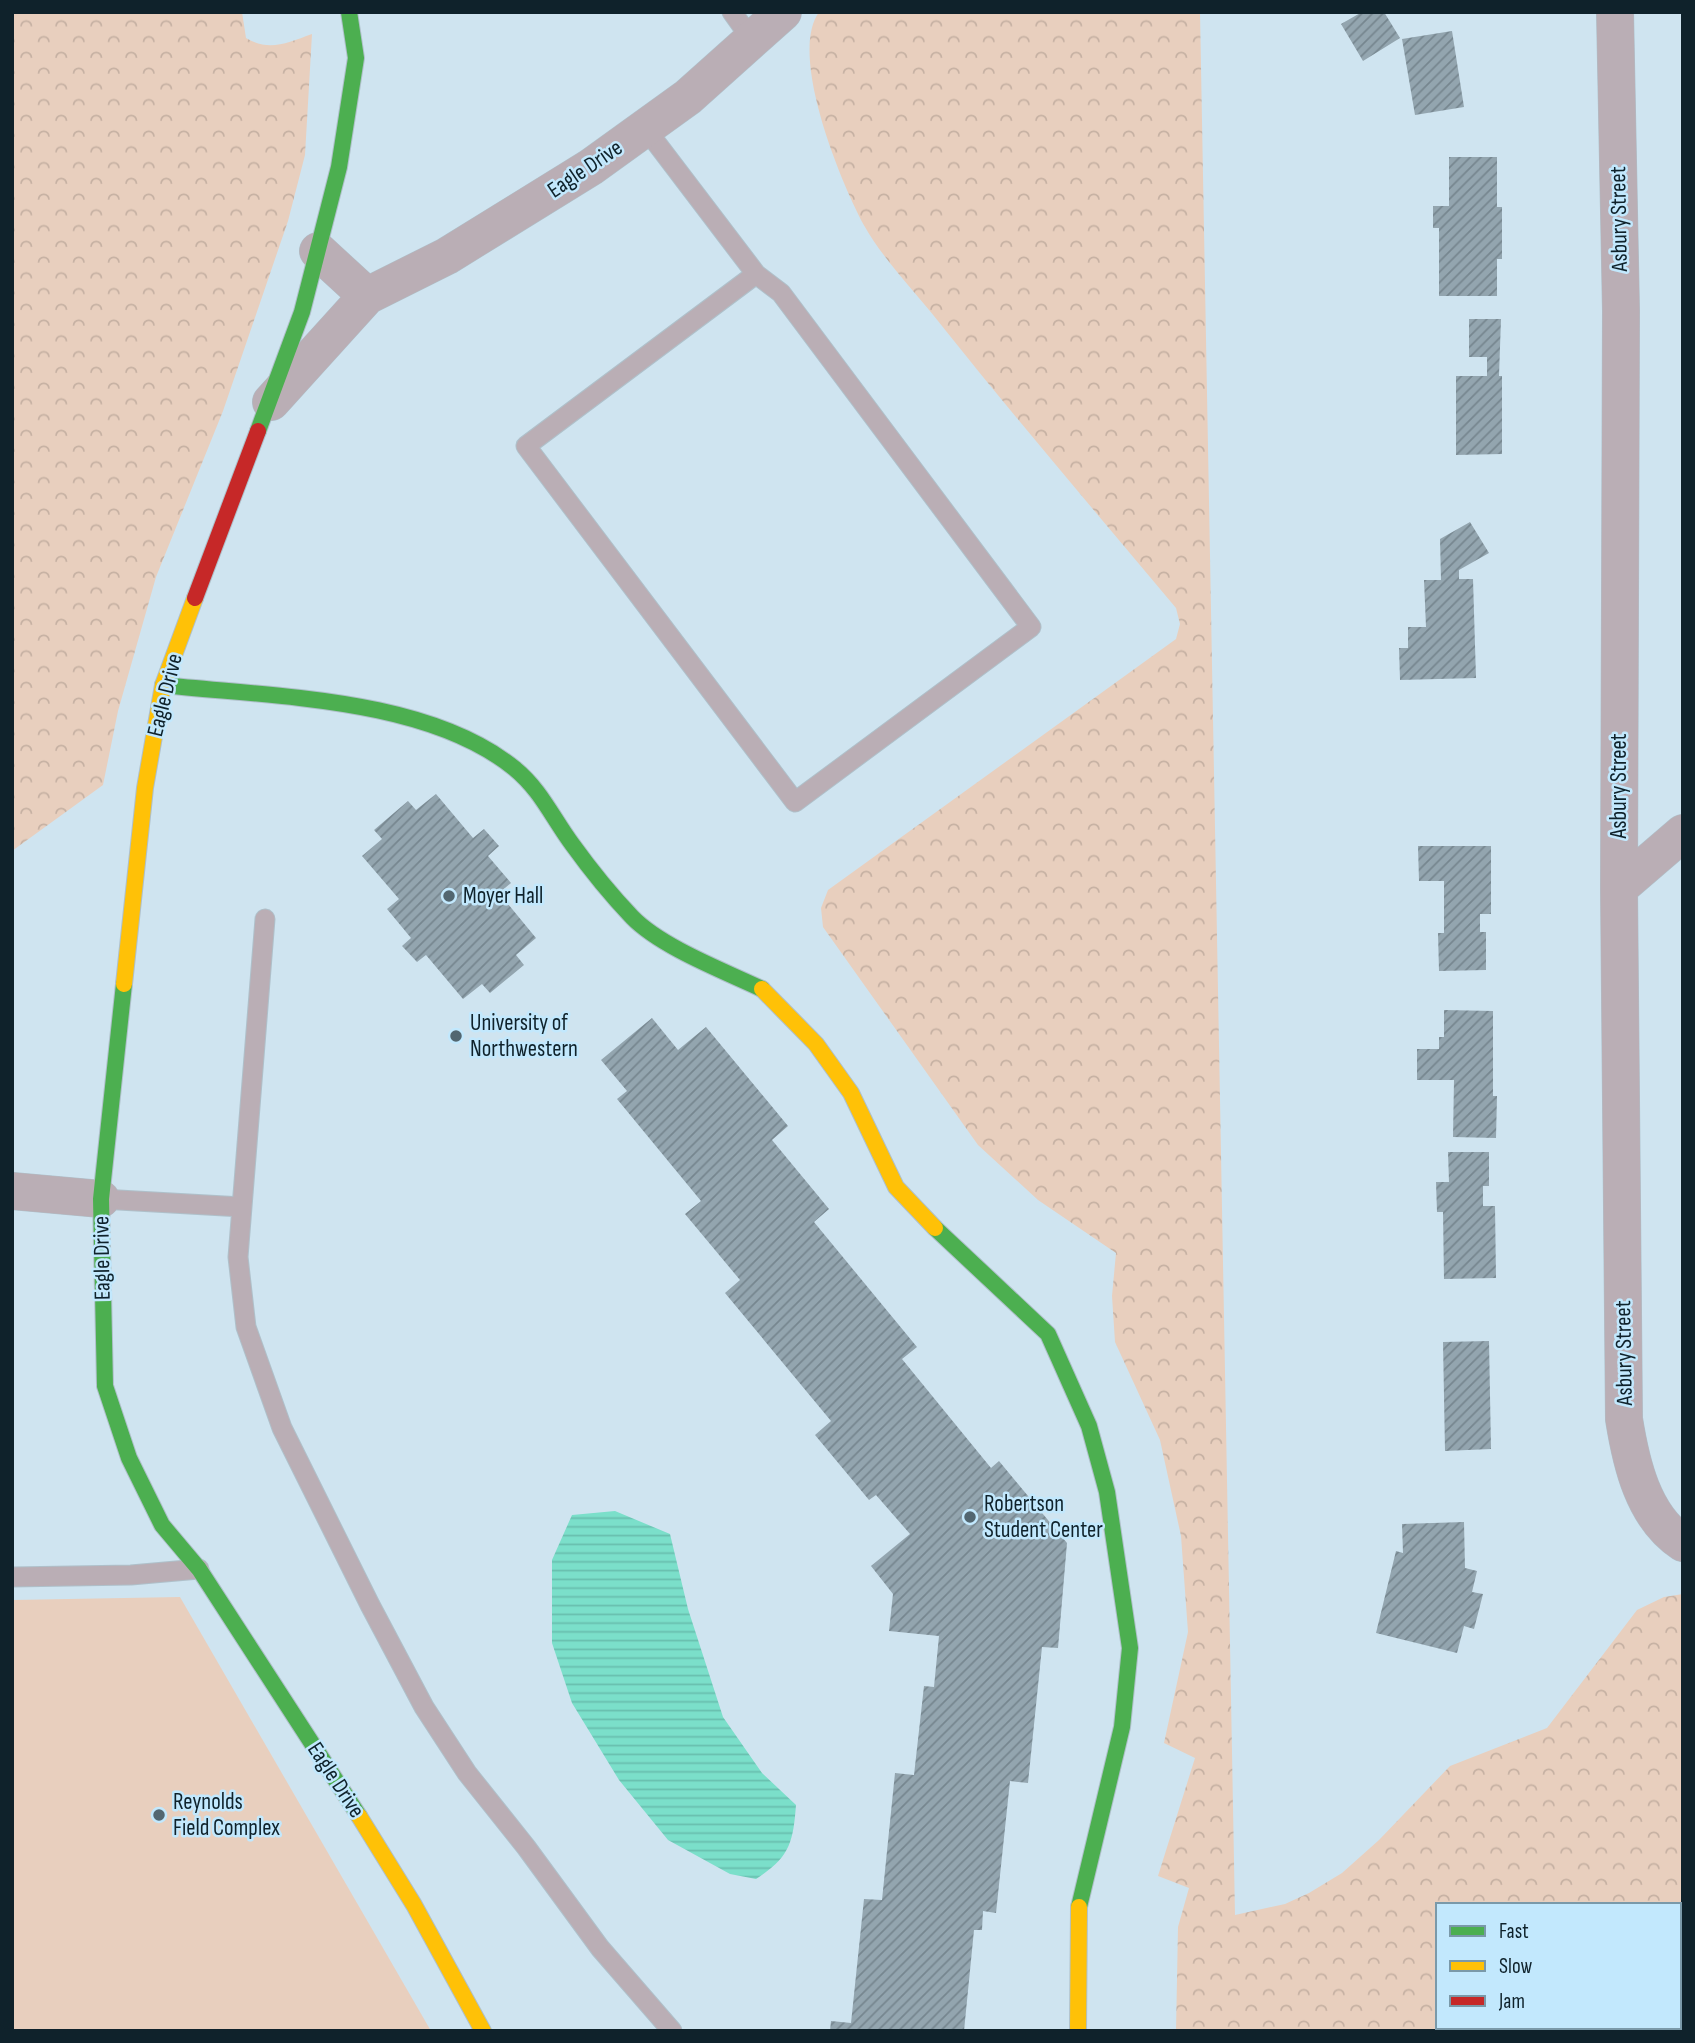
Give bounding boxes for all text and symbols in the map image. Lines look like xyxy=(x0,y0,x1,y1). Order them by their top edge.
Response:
street label: Eagle Drive xyxy=(542,134,628,204)
street label: Asbury Street xyxy=(1604,166,1634,273)
street label: Eagle Drive xyxy=(141,651,189,739)
street label: Asbury Street xyxy=(1605,733,1633,840)
place label: Moyer Hall xyxy=(463,882,543,910)
marker: Moyer Hall xyxy=(441,888,457,904)
place label: University of Northwestern xyxy=(470,1009,578,1063)
marker: University of Northwestern xyxy=(448,1028,464,1044)
street label: Eagle Drive xyxy=(87,1216,117,1300)
street label: Asbury Street xyxy=(1609,1300,1639,1407)
place label: Robertson Student Center xyxy=(984,1490,1103,1544)
marker: Robertson Student Center xyxy=(962,1509,978,1525)
street label: Eagle Drive xyxy=(301,1737,371,1823)
place label: Reynolds Field Complex xyxy=(173,1788,280,1842)
marker: Reynolds Field Complex xyxy=(151,1807,167,1823)
legend xyxy=(1436,1903,1681,2029)
text: Fast xyxy=(1499,1919,1529,1944)
text: Slow xyxy=(1499,1954,1533,1979)
text: Jam xyxy=(1498,1989,1525,2014)

